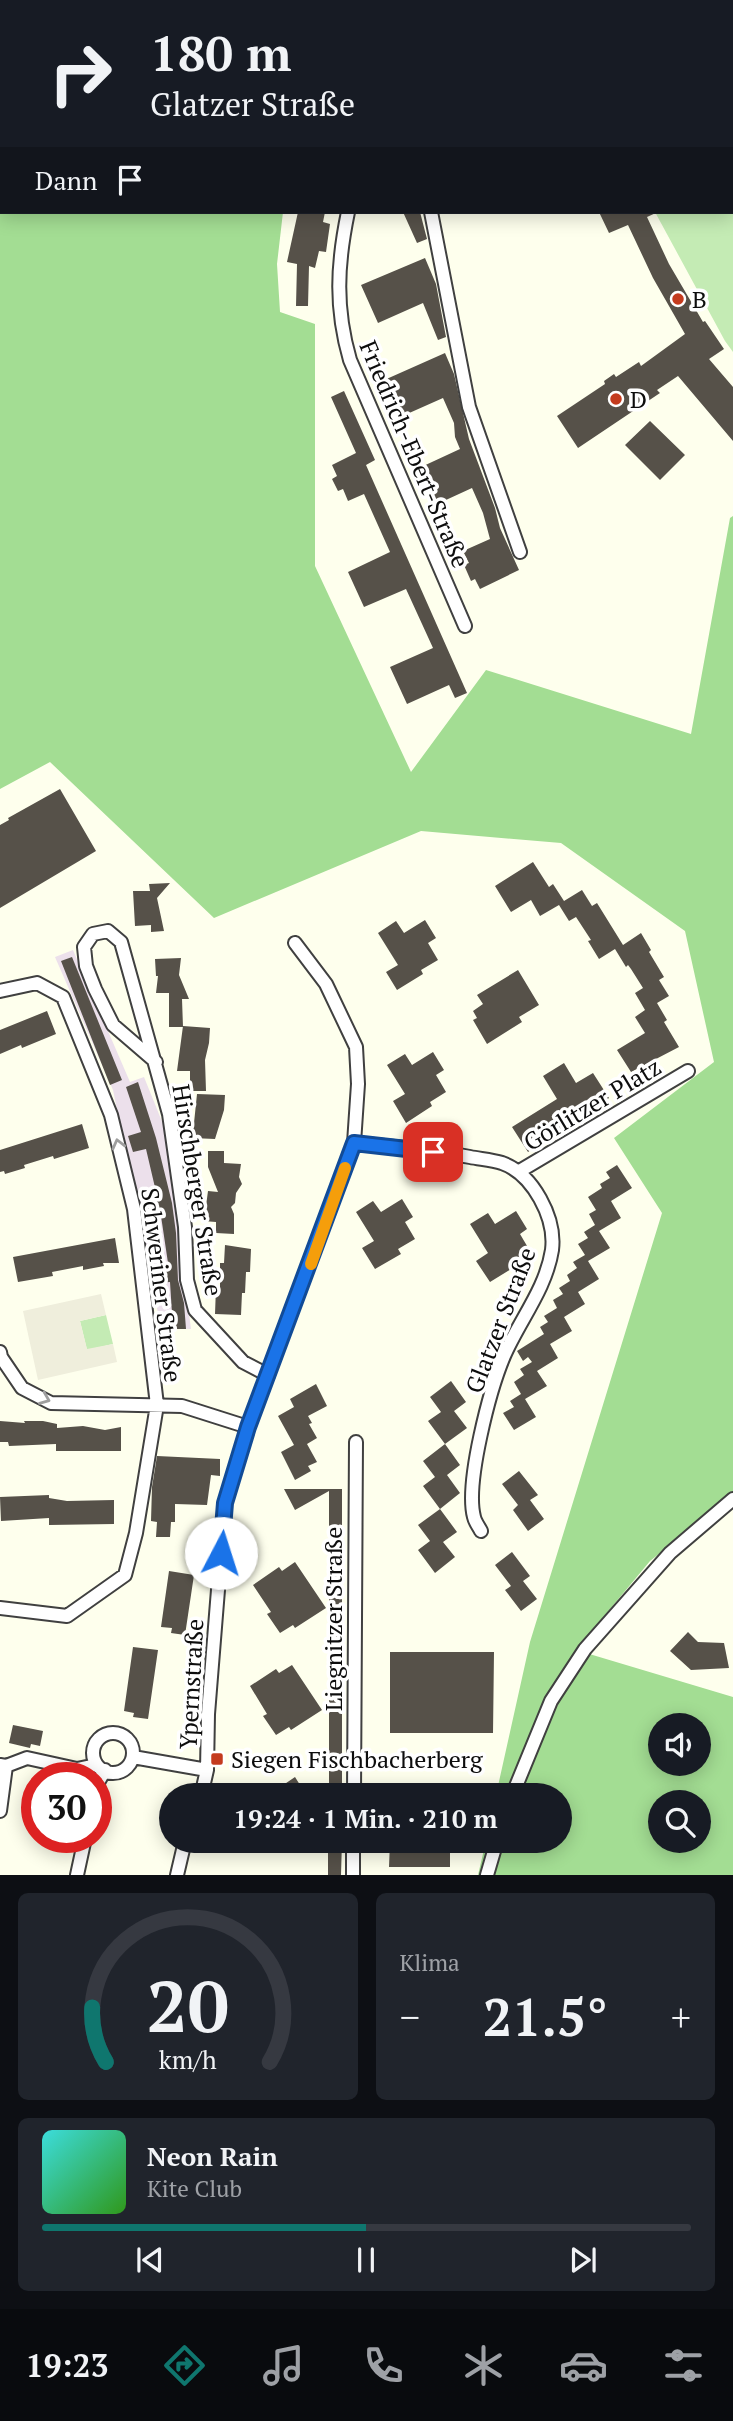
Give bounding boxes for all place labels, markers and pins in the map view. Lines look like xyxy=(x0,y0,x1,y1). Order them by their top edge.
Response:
place label: B xyxy=(692,283,707,315)
marker: B xyxy=(670,291,686,307)
place label: D xyxy=(630,383,647,415)
marker: D xyxy=(608,391,624,407)
pin xyxy=(403,1122,463,1182)
place label: Siegen Fischbacherberg xyxy=(231,1743,483,1775)
marker: Siegen Fischbacherberg xyxy=(209,1751,225,1767)

